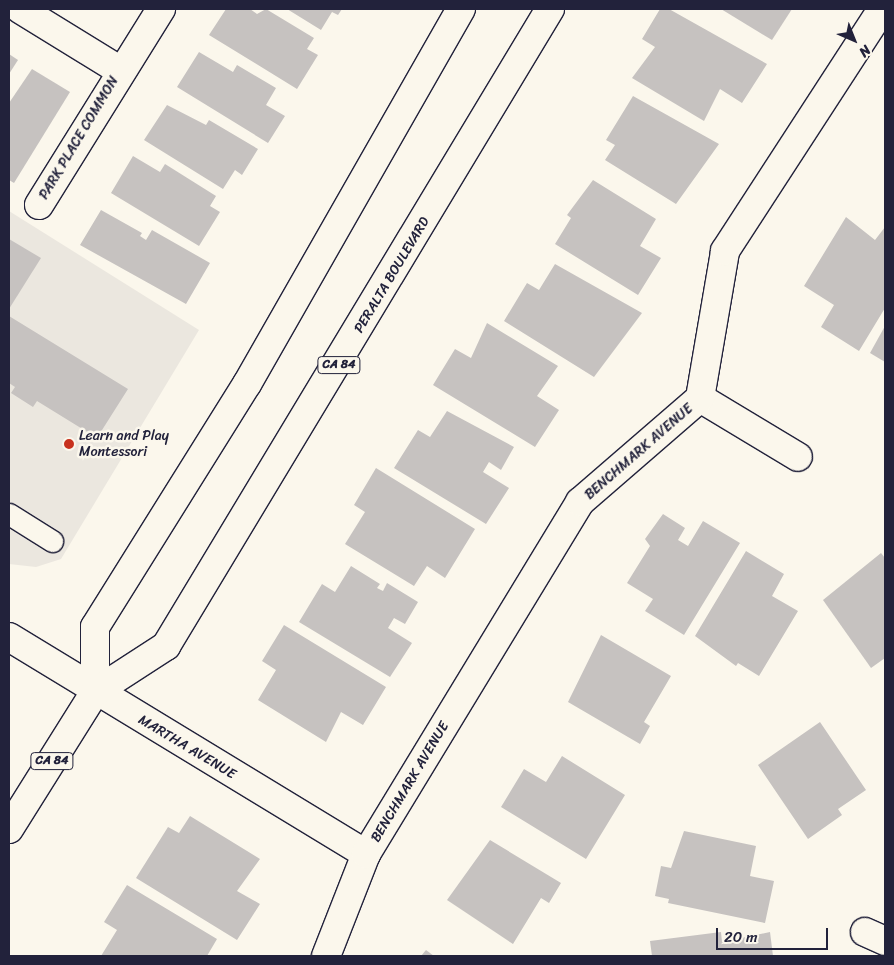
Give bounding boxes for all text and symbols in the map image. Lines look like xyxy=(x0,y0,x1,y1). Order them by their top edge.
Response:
north arrow xyxy=(829,15,879,65)
text: N xyxy=(853,39,877,64)
street label: PARK PLACE COMMON xyxy=(36,73,122,203)
street label: PERALTA BOULEVARD xyxy=(350,213,434,337)
road number: CA 84 xyxy=(316,356,362,374)
street label: BENCHMARK AVENUE xyxy=(582,401,696,503)
place label: Learn and Play Montessori xyxy=(79,428,169,461)
marker: Learn and Play Montessori xyxy=(63,438,75,450)
street label: MARTHA AVENUE xyxy=(135,711,239,783)
street label: BENCHMARK AVENUE xyxy=(367,719,453,845)
road number: CA 84 xyxy=(30,751,74,770)
scale bar xyxy=(719,918,832,950)
text: 20 m xyxy=(724,924,758,950)

